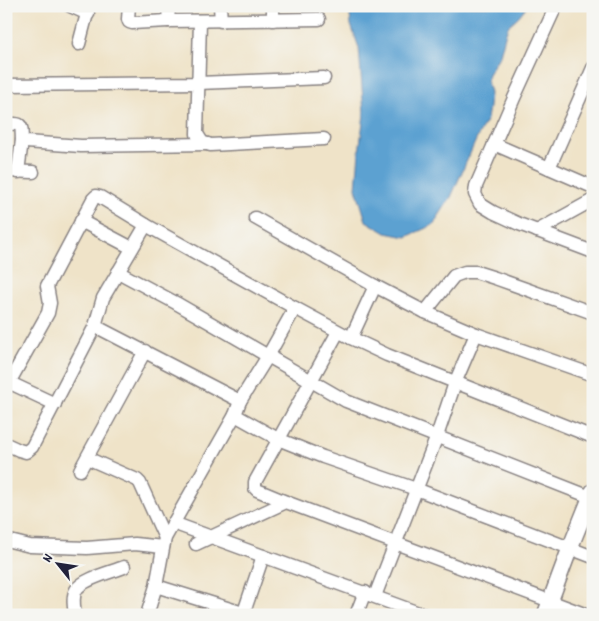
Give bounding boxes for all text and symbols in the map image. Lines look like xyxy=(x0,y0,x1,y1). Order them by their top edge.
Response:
north arrow xyxy=(32,538,82,588)
text: N xyxy=(38,550,59,566)

